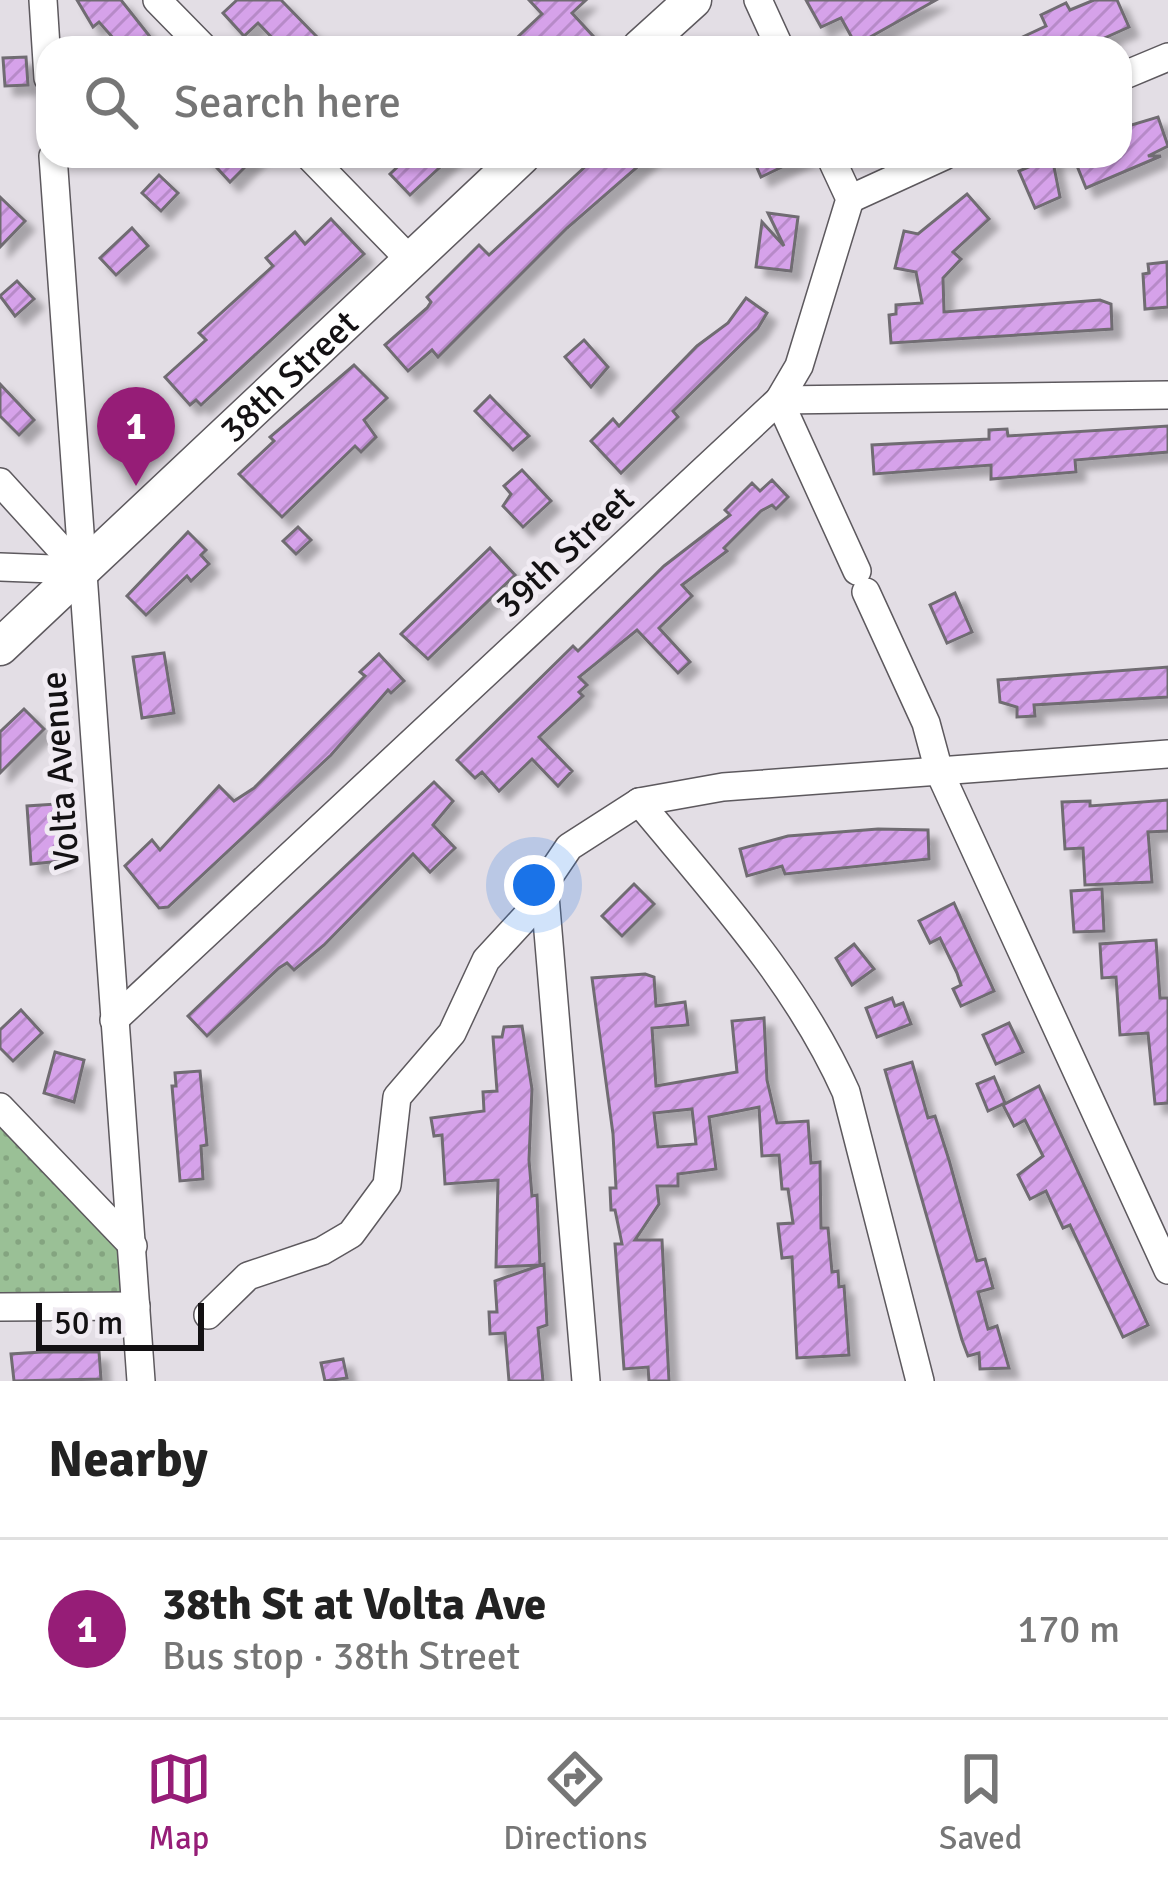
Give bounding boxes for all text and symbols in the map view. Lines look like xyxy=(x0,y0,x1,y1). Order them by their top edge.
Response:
search box xyxy=(36,36,1132,168)
icon: search xyxy=(78,69,144,135)
text: Search here xyxy=(174,75,401,130)
street label: 38th Street xyxy=(211,301,368,452)
pin: 1 xyxy=(97,387,175,486)
street label: 39th Street xyxy=(486,477,644,627)
street label: Volta Avenue xyxy=(31,670,90,872)
your location xyxy=(504,855,564,915)
scale bar xyxy=(36,1297,204,1350)
text: 50 m xyxy=(54,1303,123,1344)
text: Nearby xyxy=(48,1428,208,1491)
text: 38th St at Volta Ave xyxy=(162,1577,546,1632)
text: 1 xyxy=(76,1605,98,1653)
text: 170 m xyxy=(1017,1605,1120,1653)
text: Bus stop · 38th Street xyxy=(162,1632,520,1680)
tab: Map xyxy=(146,1746,212,1859)
tab: Directions xyxy=(503,1746,648,1859)
tab: Saved xyxy=(939,1746,1022,1859)

